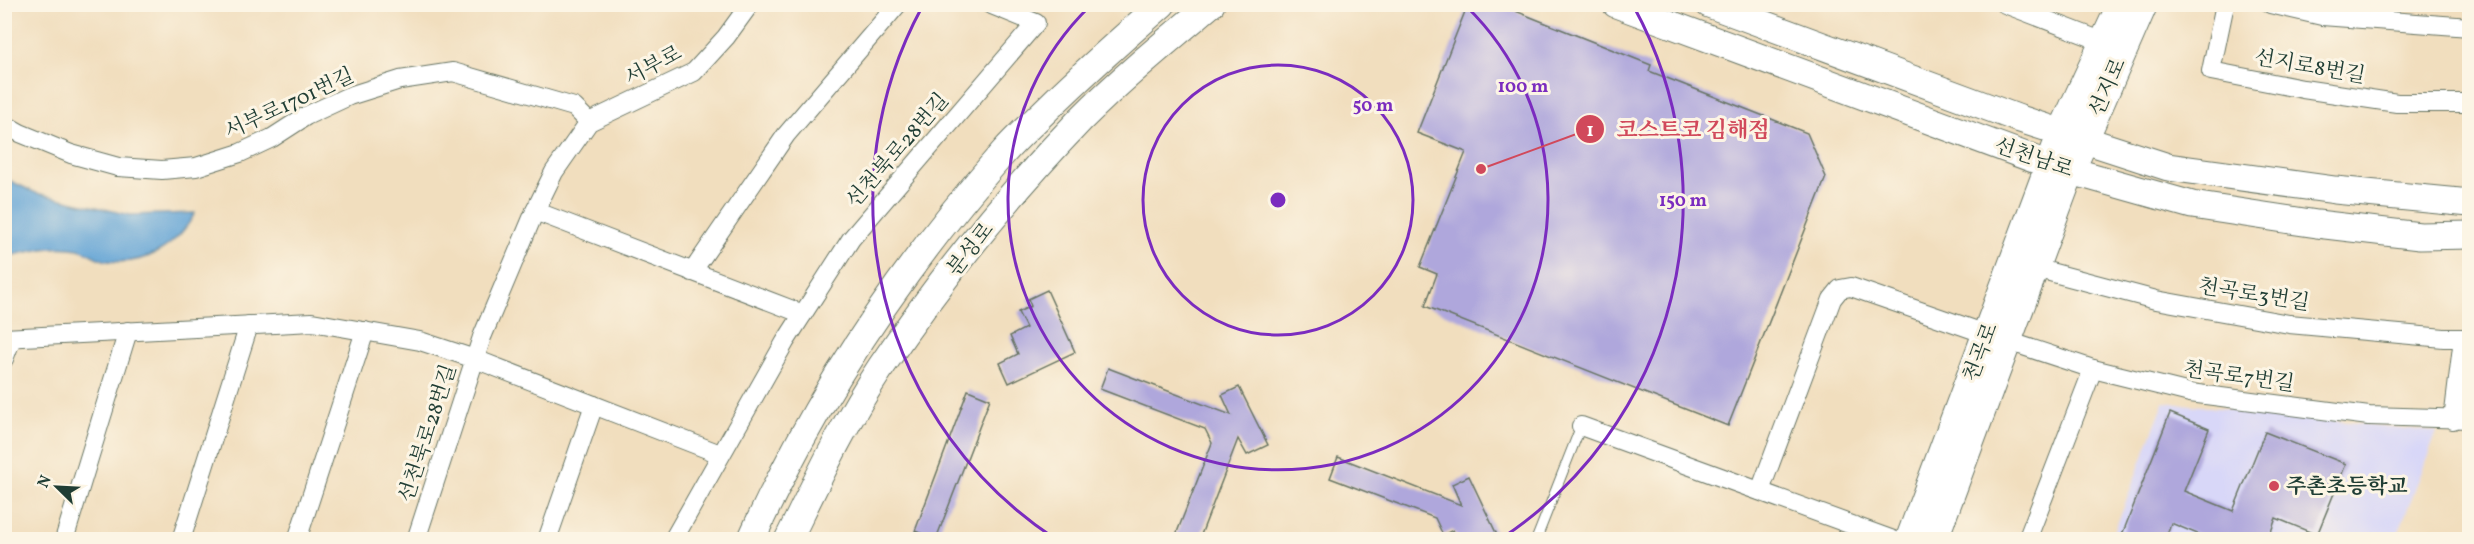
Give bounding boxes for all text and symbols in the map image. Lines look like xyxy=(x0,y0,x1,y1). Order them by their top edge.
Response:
street label: 서부로 xyxy=(620,39,687,93)
street label: 선지로8번길 xyxy=(2252,43,2367,91)
street label: 선지로 xyxy=(2083,54,2134,121)
street label: 서부로1701번길 xyxy=(220,62,359,147)
text: 100 m xyxy=(1498,75,1548,100)
street label: 선천북로28번길 xyxy=(840,87,956,215)
text: 50 m xyxy=(1353,94,1393,119)
callout: 코스트코 김해점 xyxy=(1575,109,1782,149)
text: 코스트코 김해점 xyxy=(1616,116,1770,147)
text: 1 xyxy=(1586,119,1594,144)
street label: 선천남로 xyxy=(1990,131,2077,185)
text: 150 m xyxy=(1659,189,1707,214)
centre of rings xyxy=(1268,190,1288,210)
street label: 분성로 xyxy=(941,217,1001,283)
street label: 천곡로3번길 xyxy=(2196,272,2311,319)
street label: 천곡로 xyxy=(1957,319,2006,386)
street label: 천곡로7번길 xyxy=(2182,355,2296,400)
street label: 선천북로28번길 xyxy=(392,361,464,506)
north arrow xyxy=(27,457,87,517)
text: N xyxy=(33,472,58,491)
place label: 주촌초등학교 xyxy=(2286,473,2408,502)
marker: 주촌초등학교 xyxy=(2267,479,2281,493)

